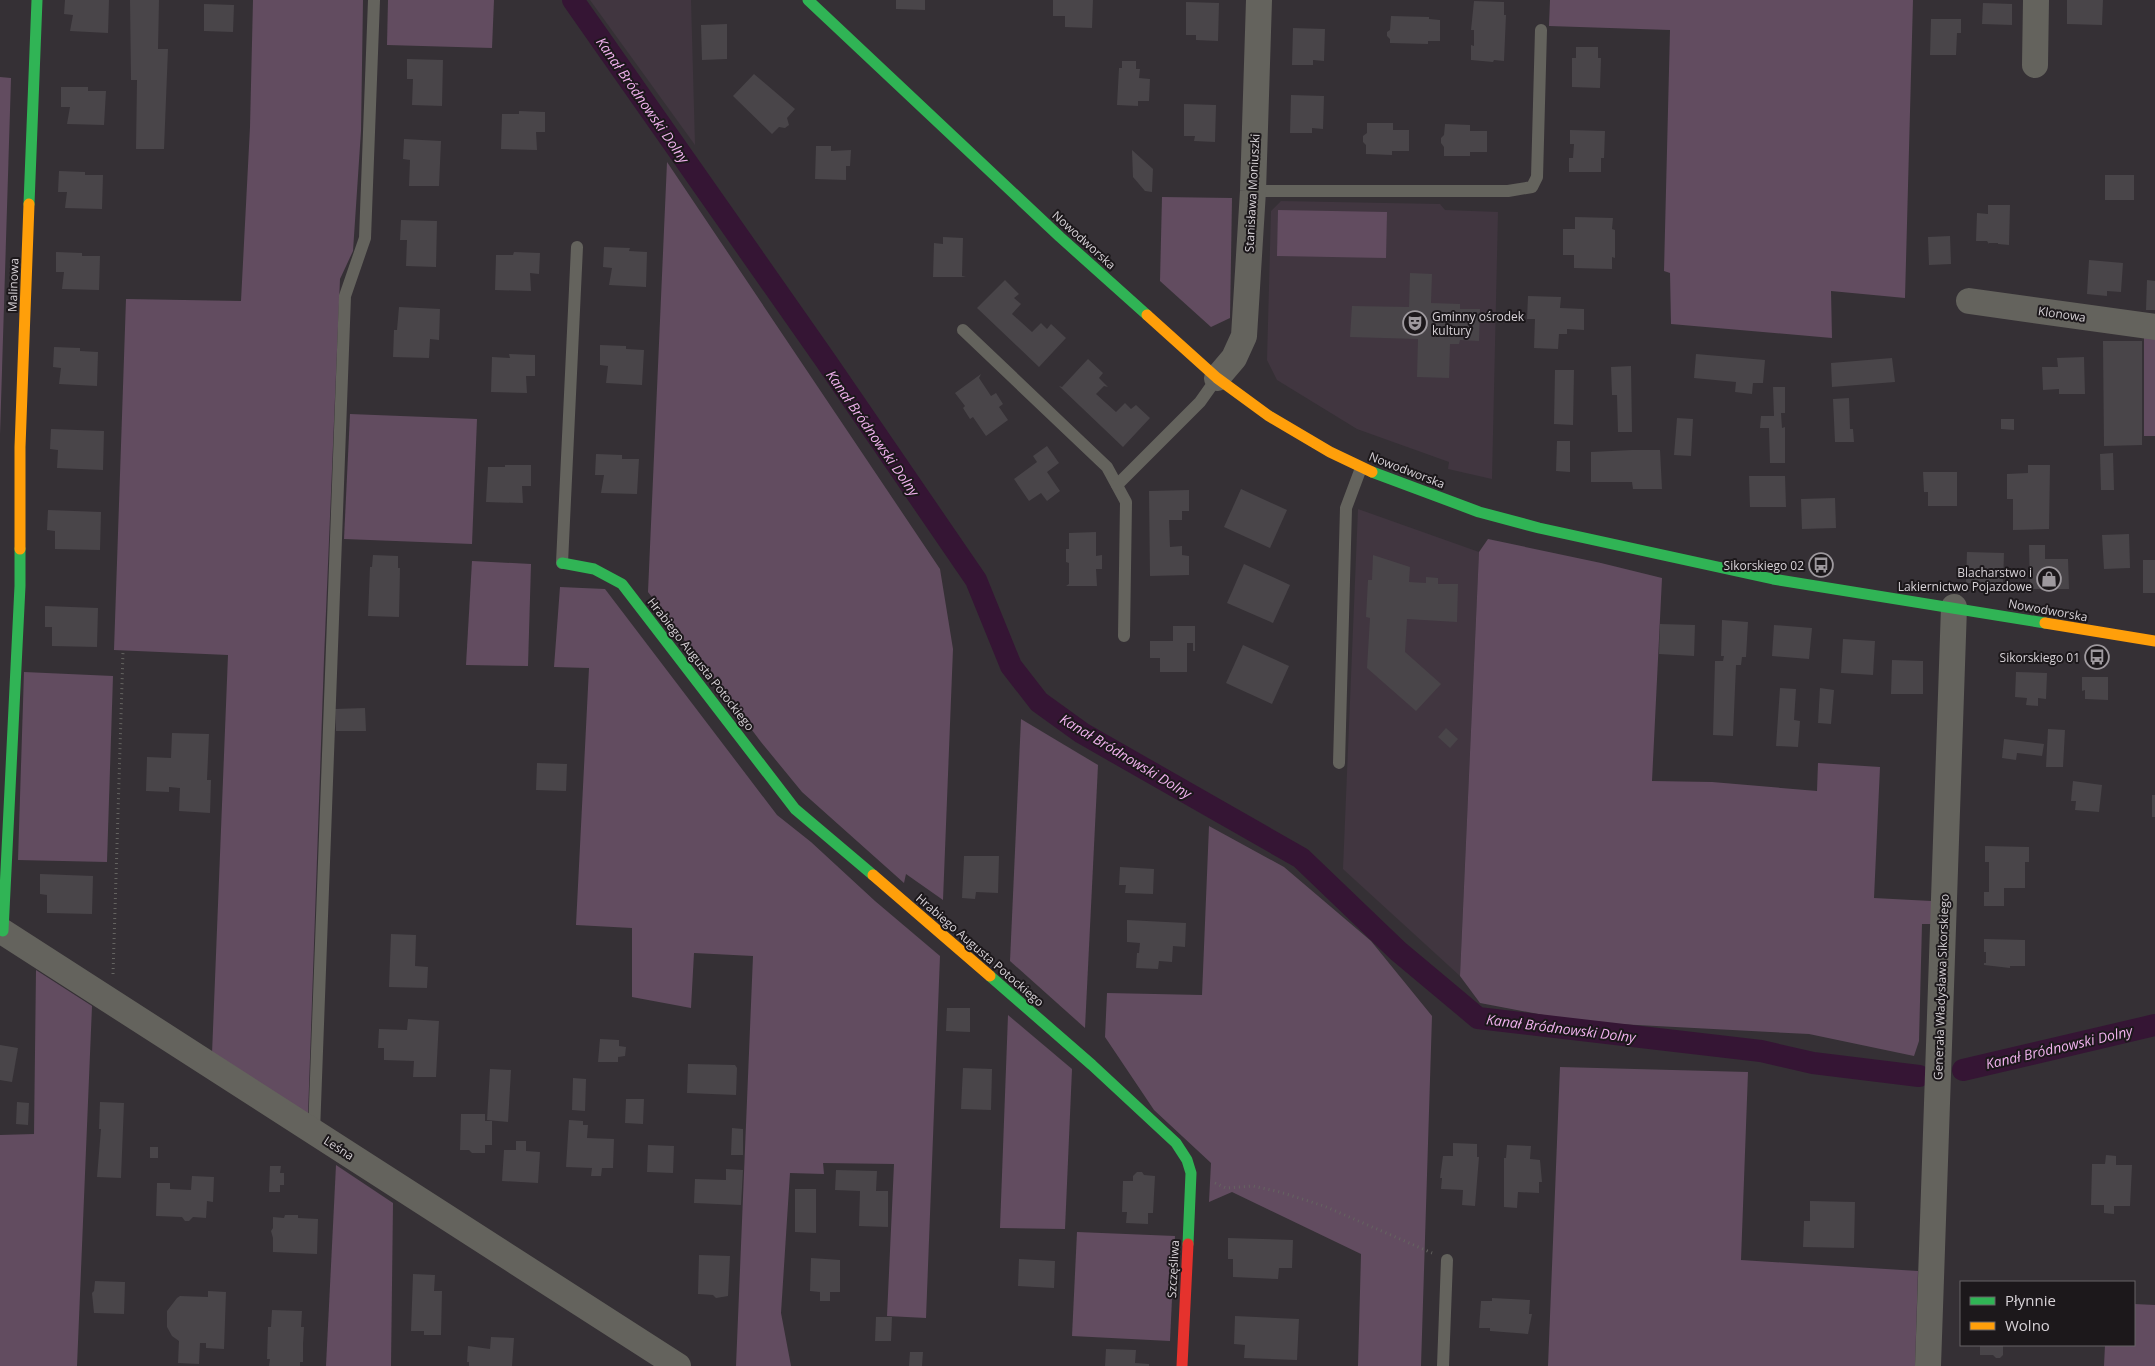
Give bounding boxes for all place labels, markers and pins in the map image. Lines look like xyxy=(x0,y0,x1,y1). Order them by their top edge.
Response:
place label: Gminny ośrodek kultury xyxy=(1432,308,1525,339)
theatre icon: Gminny ośrodek kultury xyxy=(1402,310,1428,336)
bus stop icon: Sikorskiego 02 xyxy=(1808,552,1834,578)
place label: Sikorskiego 02 xyxy=(1724,557,1804,574)
place label: Blacharstwo i Lakiernictwo Pojazdowe xyxy=(1898,564,2032,595)
shop icon: Blacharstwo i Lakiernictwo Pojazdowe xyxy=(2036,566,2062,592)
bus stop icon: Sikorskiego 01 xyxy=(2084,644,2110,670)
place label: Sikorskiego 01 xyxy=(2000,649,2080,666)

